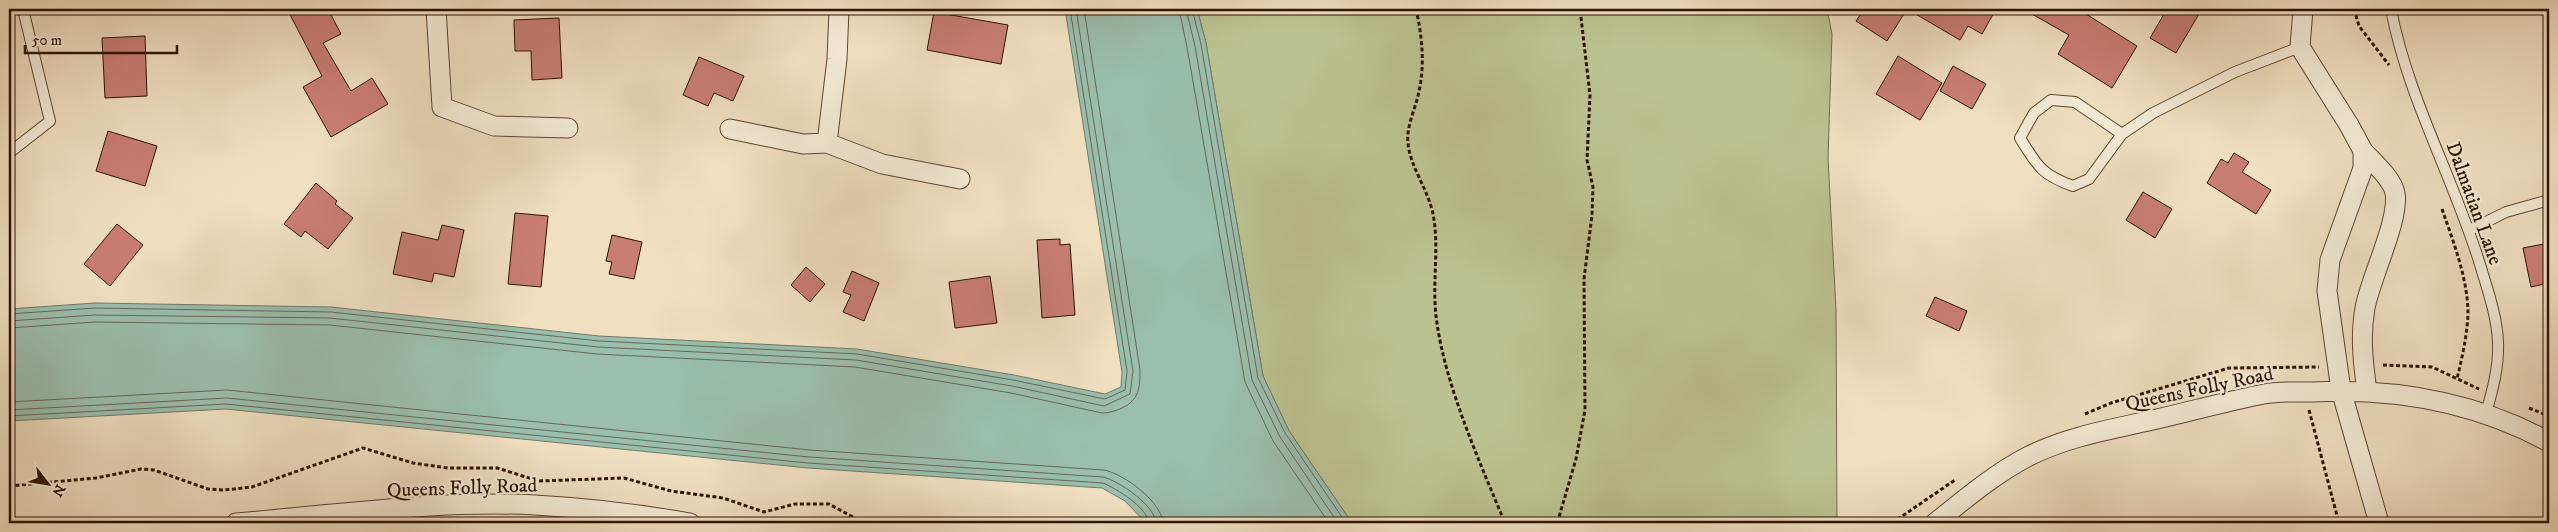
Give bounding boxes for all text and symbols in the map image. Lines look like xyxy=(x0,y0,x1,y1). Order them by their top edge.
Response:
scale bar xyxy=(25,22,178,54)
text: 50 m xyxy=(32,31,62,50)
street label: Dalmatian Lane xyxy=(2440,138,2507,269)
street label: Queens Folly Road xyxy=(2123,362,2276,417)
north arrow xyxy=(22,460,72,510)
street label: Queens Folly Road xyxy=(386,473,538,504)
text: N xyxy=(47,481,69,500)

